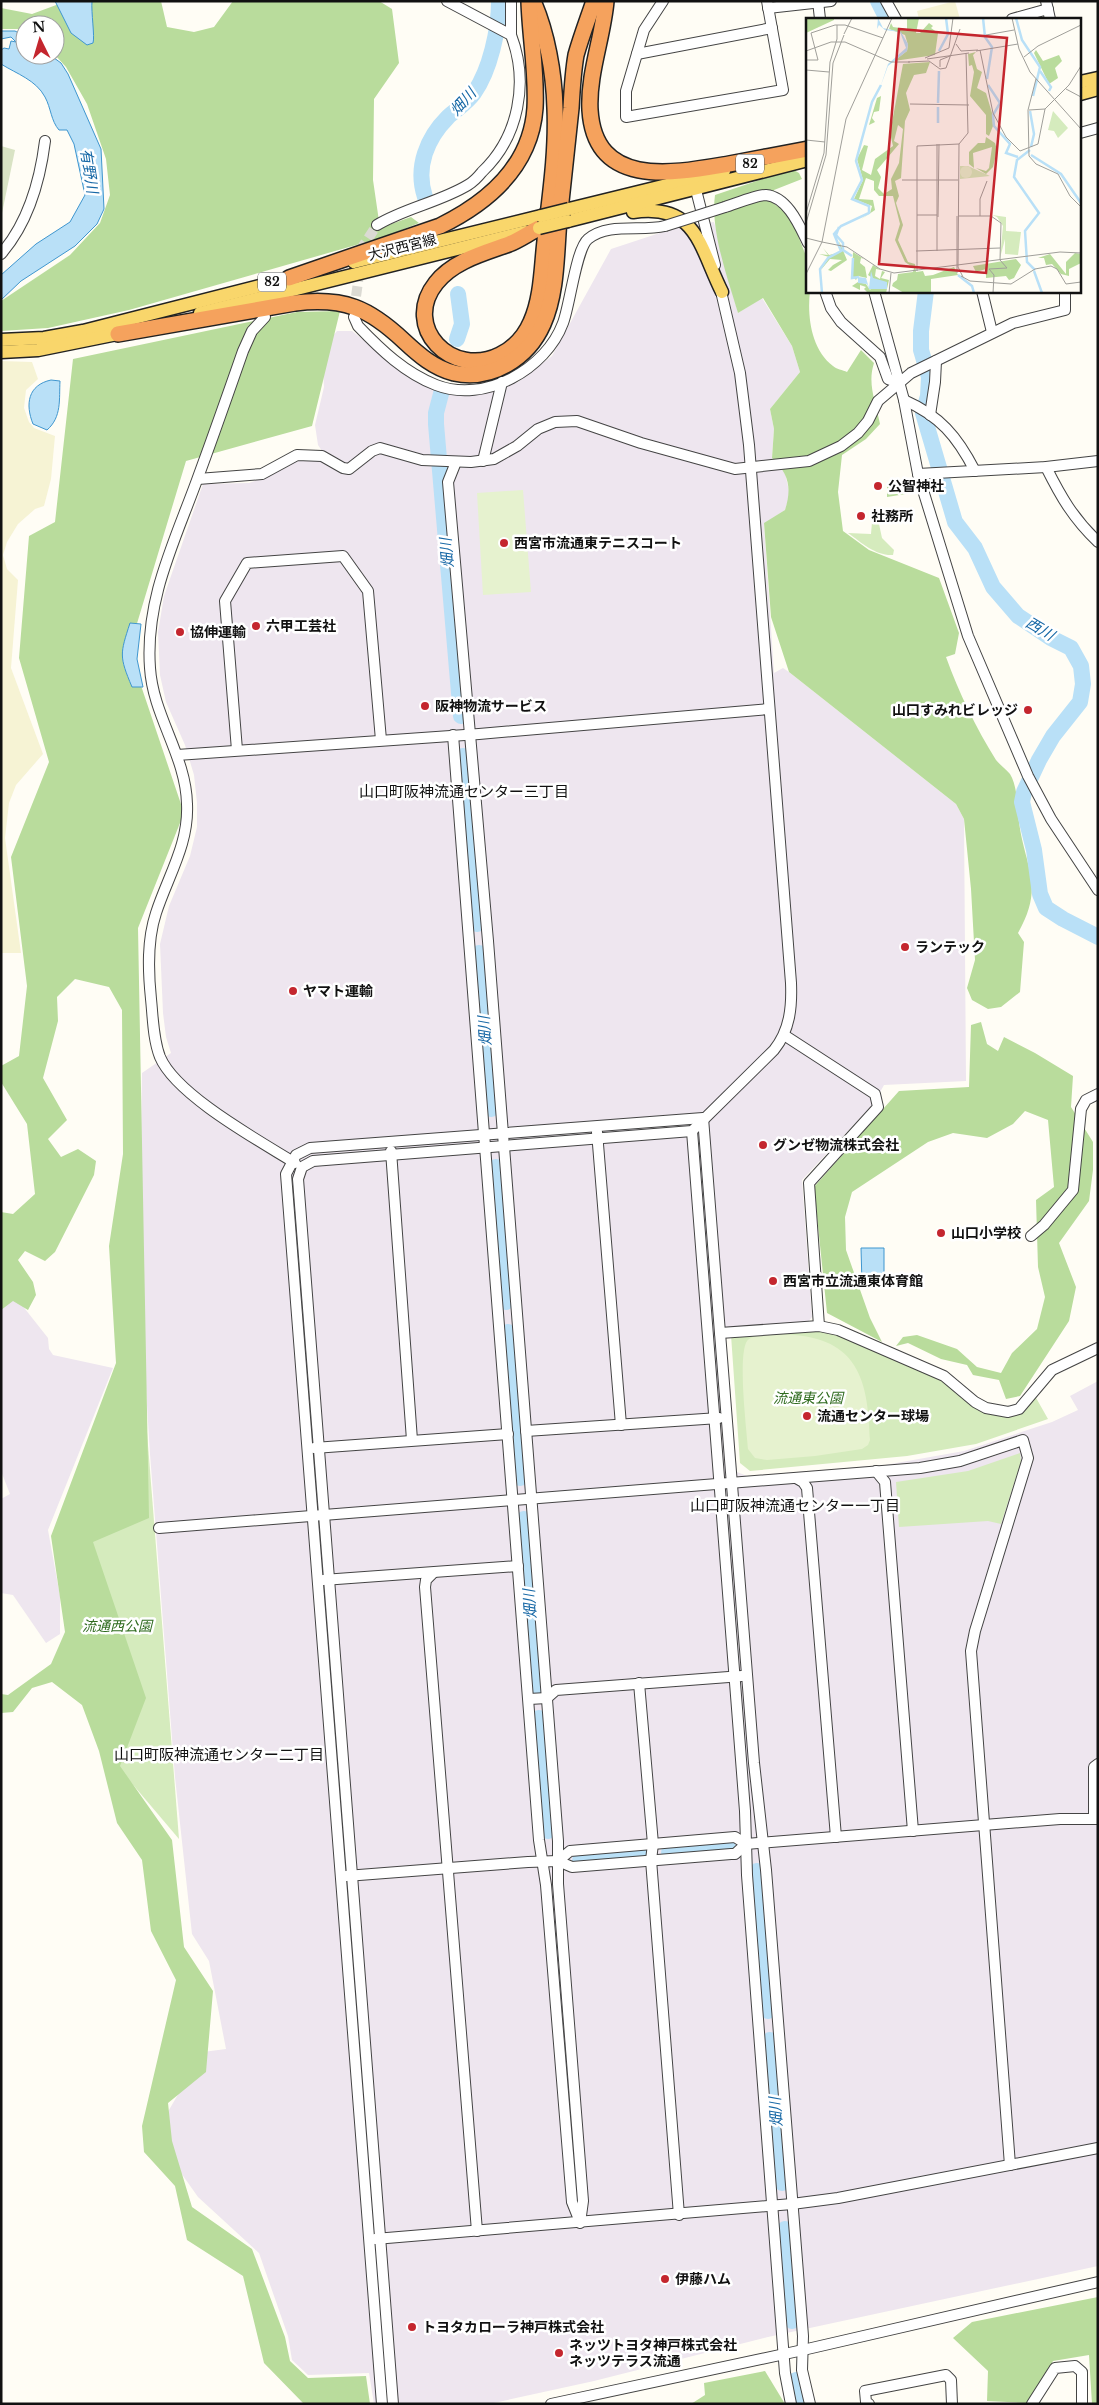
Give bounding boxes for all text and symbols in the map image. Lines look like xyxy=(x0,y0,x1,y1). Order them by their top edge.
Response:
north arrow xyxy=(15,15,65,65)
text: N xyxy=(32,18,46,37)
inset map xyxy=(806,18,1082,292)
water label: 畑川 xyxy=(446,83,481,119)
water label: 有野川 xyxy=(77,147,103,197)
road number: 82 xyxy=(736,154,764,173)
street label: 大沢西宮線 xyxy=(366,230,438,264)
road number: 82 xyxy=(258,272,286,292)
place label: 公智神社 xyxy=(888,477,944,495)
marker: 公智神社 xyxy=(872,480,884,492)
place label: 社務所 xyxy=(871,507,913,525)
marker: 社務所 xyxy=(855,510,867,522)
place label: 西宮市流通東テニスコート xyxy=(514,534,682,552)
water label: 畑川 xyxy=(436,535,457,569)
marker: 西宮市流通東テニスコート xyxy=(498,537,510,549)
water label: 西川 xyxy=(1023,613,1060,645)
place label: 六甲工芸社 xyxy=(266,617,336,635)
marker: 六甲工芸社 xyxy=(250,620,262,632)
place label: 協伸運輸 xyxy=(190,623,246,641)
marker: 協伸運輸 xyxy=(174,626,186,638)
place label: 阪神物流サービス xyxy=(435,697,547,715)
marker: 阪神物流サービス xyxy=(419,700,431,712)
place label: 山口すみれビレッジ xyxy=(892,701,1018,719)
marker: 山口すみれビレッジ xyxy=(1022,704,1034,716)
district label: 山口町阪神流通センター三丁目 xyxy=(359,782,569,801)
place label: ランテック xyxy=(915,938,985,956)
marker: ランテック xyxy=(899,941,911,953)
place label: ヤマト運輸 xyxy=(303,982,373,1000)
marker: ヤマト運輸 xyxy=(287,985,299,997)
water label: 畑川 xyxy=(474,1013,495,1047)
place label: グンゼ物流株式会社 xyxy=(773,1136,899,1154)
marker: グンゼ物流株式会社 xyxy=(757,1139,769,1151)
place label: 山口小学校 xyxy=(951,1224,1021,1242)
marker: 山口小学校 xyxy=(935,1227,947,1239)
place label: 西宮市立流通東体育館 xyxy=(783,1272,923,1290)
marker: 西宮市立流通東体育館 xyxy=(767,1275,779,1287)
park label: 流通東公園 xyxy=(773,1389,845,1407)
place label: 流通センター球場 xyxy=(817,1407,929,1425)
marker: 流通センター球場 xyxy=(801,1410,813,1422)
district label: 山口町阪神流通センター一丁目 xyxy=(690,1496,900,1515)
water label: 畑川 xyxy=(519,1586,540,1620)
park label: 流通西公園 xyxy=(82,1617,154,1635)
district label: 山口町阪神流通センター二丁目 xyxy=(114,1745,324,1764)
water label: 畑川 xyxy=(765,2094,786,2128)
place label: 伊藤ハム xyxy=(675,2270,731,2288)
marker: 伊藤ハム xyxy=(659,2273,671,2285)
place label: トヨタカローラ神戸株式会社 xyxy=(422,2318,604,2336)
marker: トヨタカローラ神戸株式会社 xyxy=(406,2321,418,2333)
place label: ネッツトヨタ神戸株式会社 ネッツテラス流通 xyxy=(569,2336,737,2370)
marker: ネッツトヨタ神戸株式会社 ネッツテラス流通 xyxy=(553,2347,565,2359)

